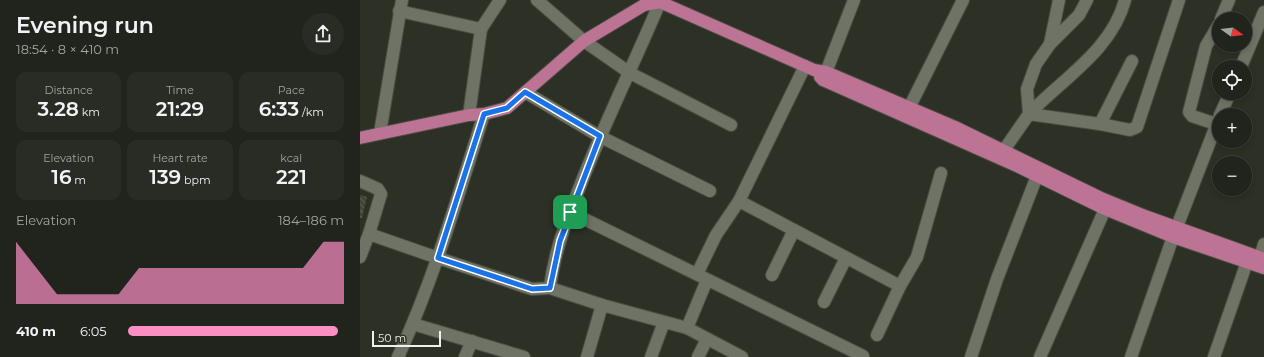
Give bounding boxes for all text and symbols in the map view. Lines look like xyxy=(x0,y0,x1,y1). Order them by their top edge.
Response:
text: Evening run xyxy=(16,12,154,39)
north arrow xyxy=(1212,12,1252,52)
map controls xyxy=(1212,12,1252,196)
button: share xyxy=(302,13,344,55)
text: 18:54 · 8 × 410 m xyxy=(16,41,119,57)
button: locate xyxy=(1212,60,1252,100)
text: Distance xyxy=(45,83,93,97)
text: Time xyxy=(166,83,194,97)
text: Pace xyxy=(278,83,305,97)
text: 3.28 xyxy=(37,97,79,121)
text: 21:29 xyxy=(156,97,204,121)
text: 6:33 xyxy=(259,97,299,121)
text: km xyxy=(79,105,100,119)
text: /km xyxy=(299,105,324,119)
button: + xyxy=(1212,108,1252,148)
text: Elevation xyxy=(43,151,94,165)
text: Heart rate xyxy=(152,151,208,165)
text: kcal xyxy=(280,151,302,165)
button: − xyxy=(1212,156,1252,196)
text: 16 xyxy=(51,165,71,189)
text: 139 xyxy=(149,165,181,189)
text: 221 xyxy=(276,165,307,189)
text: m xyxy=(71,173,86,187)
text: bpm xyxy=(181,173,211,187)
pin xyxy=(553,195,587,229)
icon: arrive xyxy=(559,201,581,223)
text: Elevation xyxy=(16,212,76,228)
text: 184–186 m xyxy=(278,212,344,228)
text: 410 m xyxy=(16,323,56,339)
text: 6:05 xyxy=(80,323,107,339)
scale bar xyxy=(372,329,441,348)
text: 50 m xyxy=(378,331,406,345)

